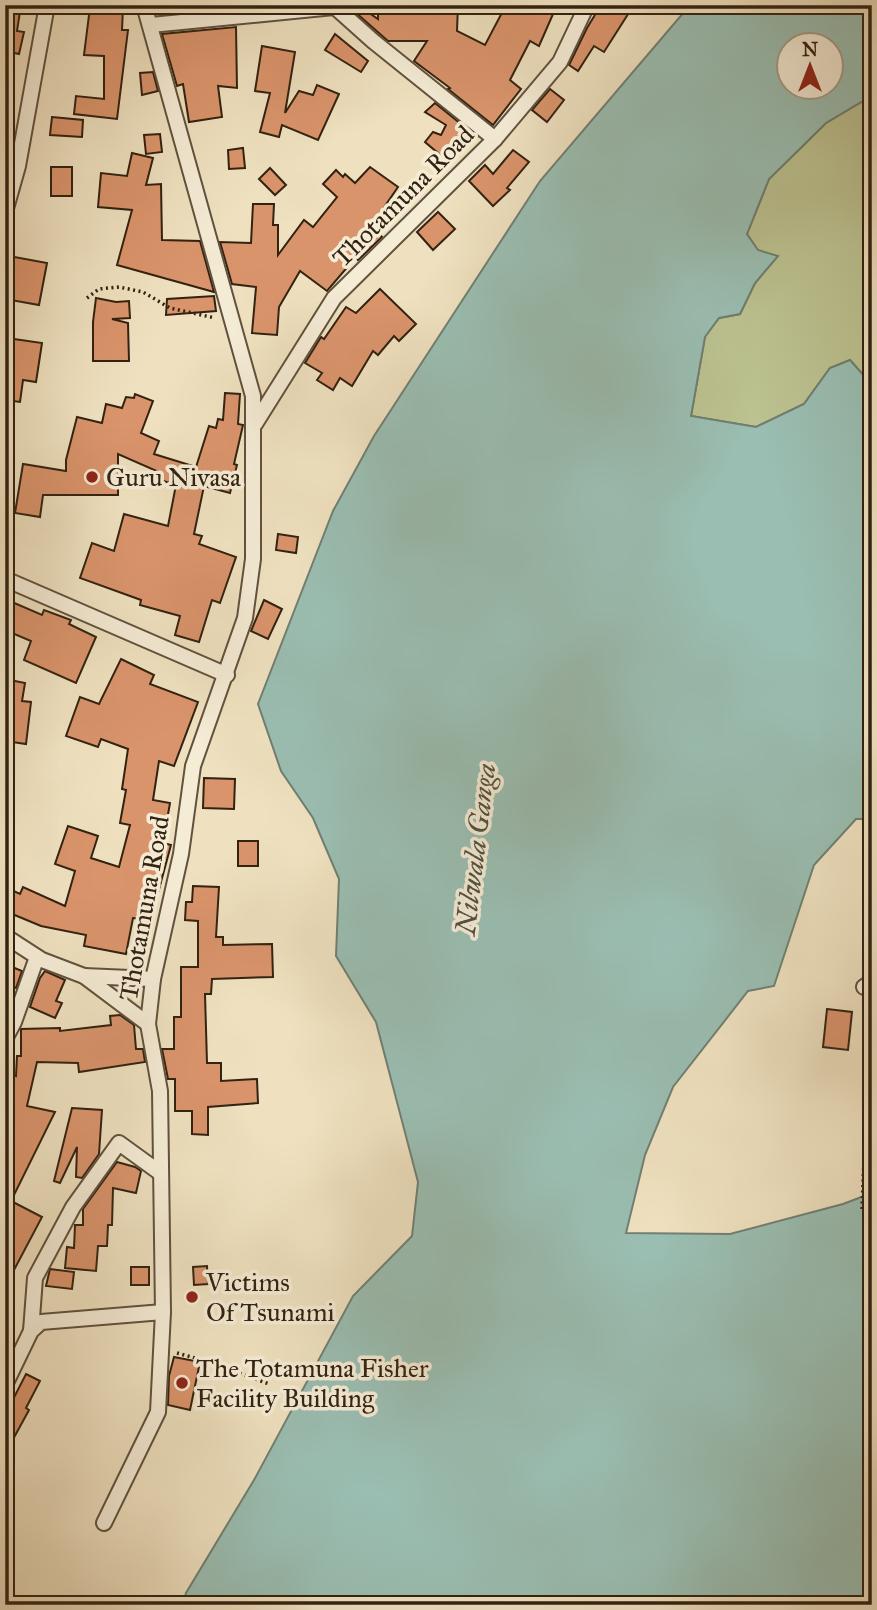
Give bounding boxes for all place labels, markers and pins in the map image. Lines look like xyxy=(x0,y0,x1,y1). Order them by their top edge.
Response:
place label: Guru Nivasa xyxy=(106,461,241,493)
marker: Guru Nivasa xyxy=(84,469,100,485)
place label: Victims Of Tsunami xyxy=(205,1266,335,1328)
marker: Victims Of Tsunami xyxy=(184,1289,200,1305)
place label: The Totamuna Fisher Facility Building xyxy=(196,1352,429,1414)
marker: The Totamuna Fisher Facility Building xyxy=(174,1375,190,1391)

